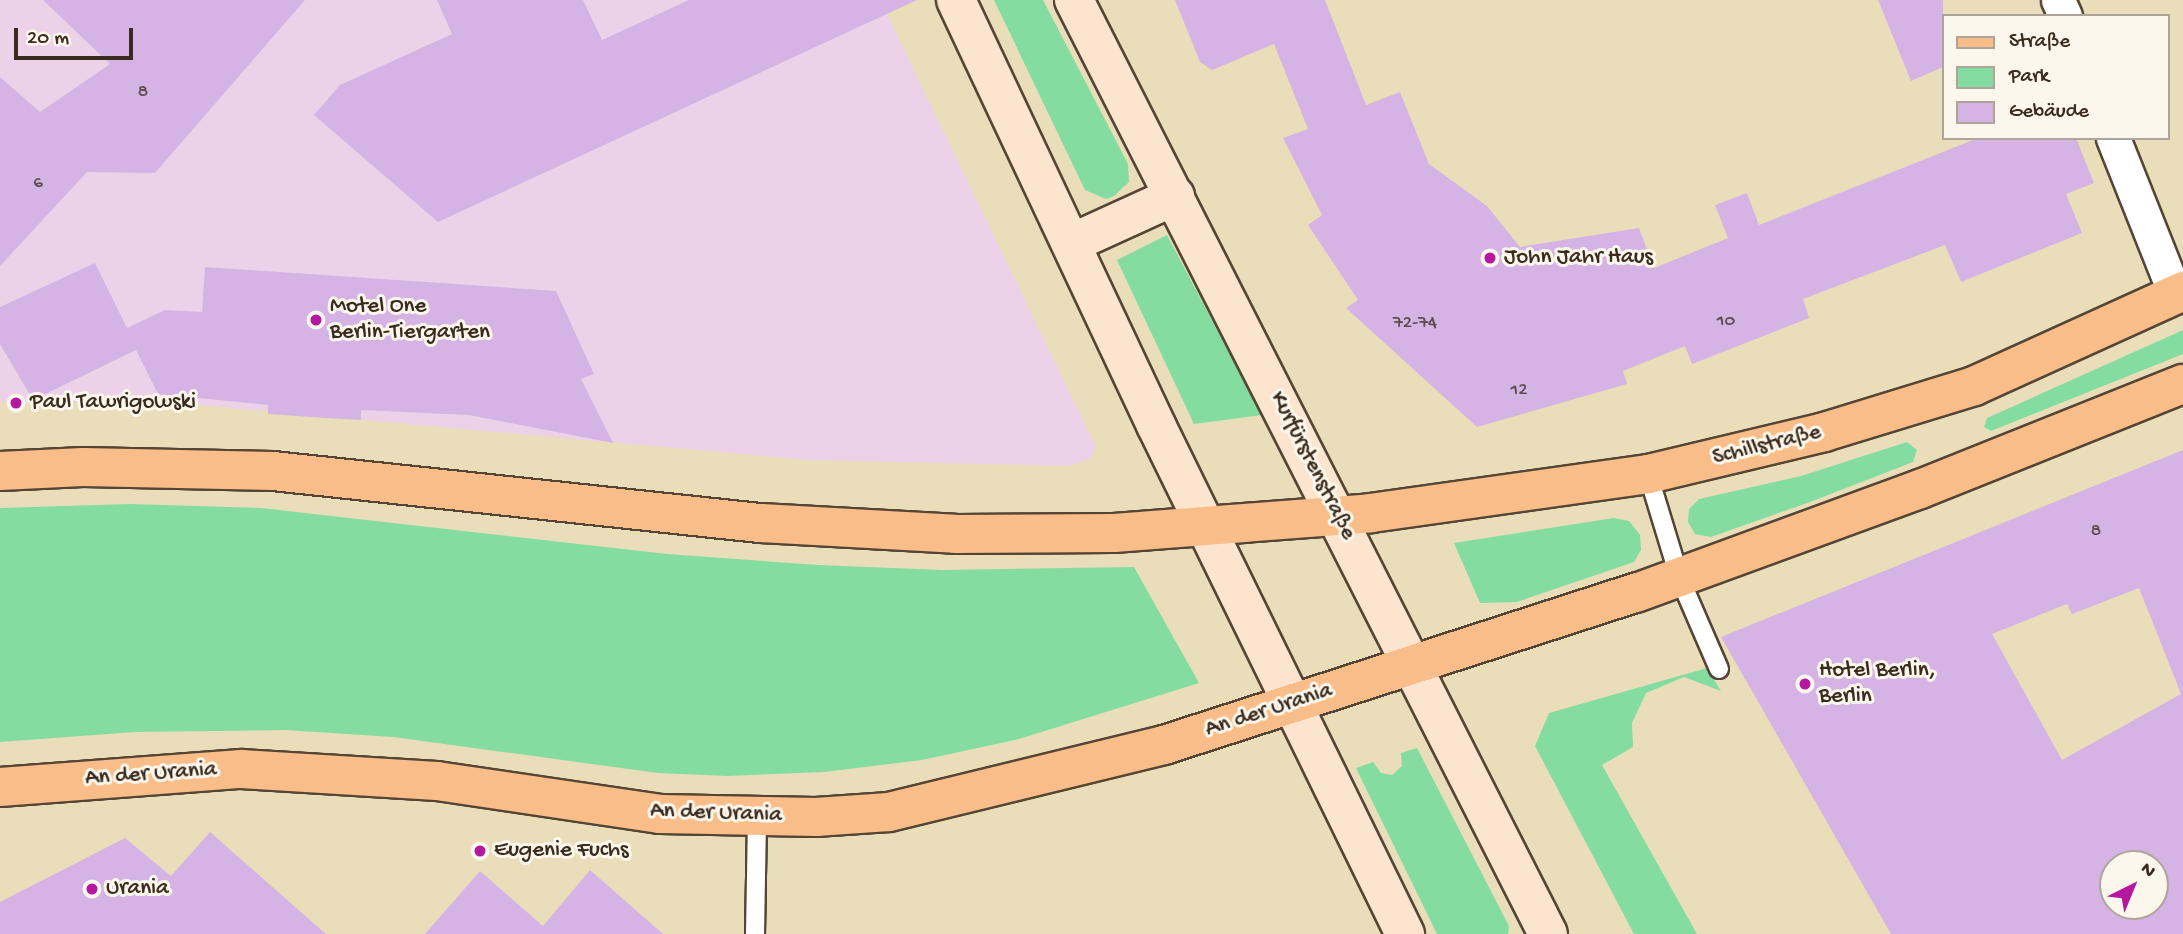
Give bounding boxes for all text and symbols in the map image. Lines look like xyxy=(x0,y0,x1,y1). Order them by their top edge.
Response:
scale bar xyxy=(18,14,136,58)
legend xyxy=(1941,14,2169,140)
text: 20 m xyxy=(27,27,69,52)
text: Straße xyxy=(2009,30,2070,55)
text: Park xyxy=(2009,65,2049,90)
house number: 8 xyxy=(138,82,148,104)
text: Gebäude xyxy=(2009,100,2089,125)
house number: 6 xyxy=(33,173,43,195)
place label: John Jahr Haus xyxy=(1504,244,1653,272)
marker: John Jahr Haus xyxy=(1482,250,1498,266)
place label: Motel One Berlin-Tiergarten xyxy=(330,293,490,347)
house number: 10 xyxy=(1717,311,1735,333)
marker: Motel One Berlin-Tiergarten xyxy=(308,312,324,328)
house number: 72-74 xyxy=(1393,313,1437,335)
house number: 12 xyxy=(1511,380,1527,402)
street label: Kurfürstenstraße xyxy=(1263,387,1361,545)
place label: Paul Tawrigowski xyxy=(30,389,196,417)
marker: Paul Tawrigowski xyxy=(8,395,24,411)
street label: Schillstraße xyxy=(1710,419,1824,473)
house number: 8 xyxy=(2091,521,2101,543)
place label: Hotel Berlin, Berlin xyxy=(1819,657,1936,711)
marker: Hotel Berlin, Berlin xyxy=(1797,676,1813,692)
street label: An der Urania xyxy=(1202,678,1336,744)
street label: An der Urania xyxy=(84,757,218,793)
street label: An der Urania xyxy=(650,798,782,830)
place label: Eugenie Fuchs xyxy=(494,837,629,865)
marker: Eugenie Fuchs xyxy=(472,843,488,859)
north arrow xyxy=(2099,850,2169,920)
text: N xyxy=(2135,858,2160,883)
place label: Urania xyxy=(106,875,169,903)
marker: Urania xyxy=(84,881,100,897)

